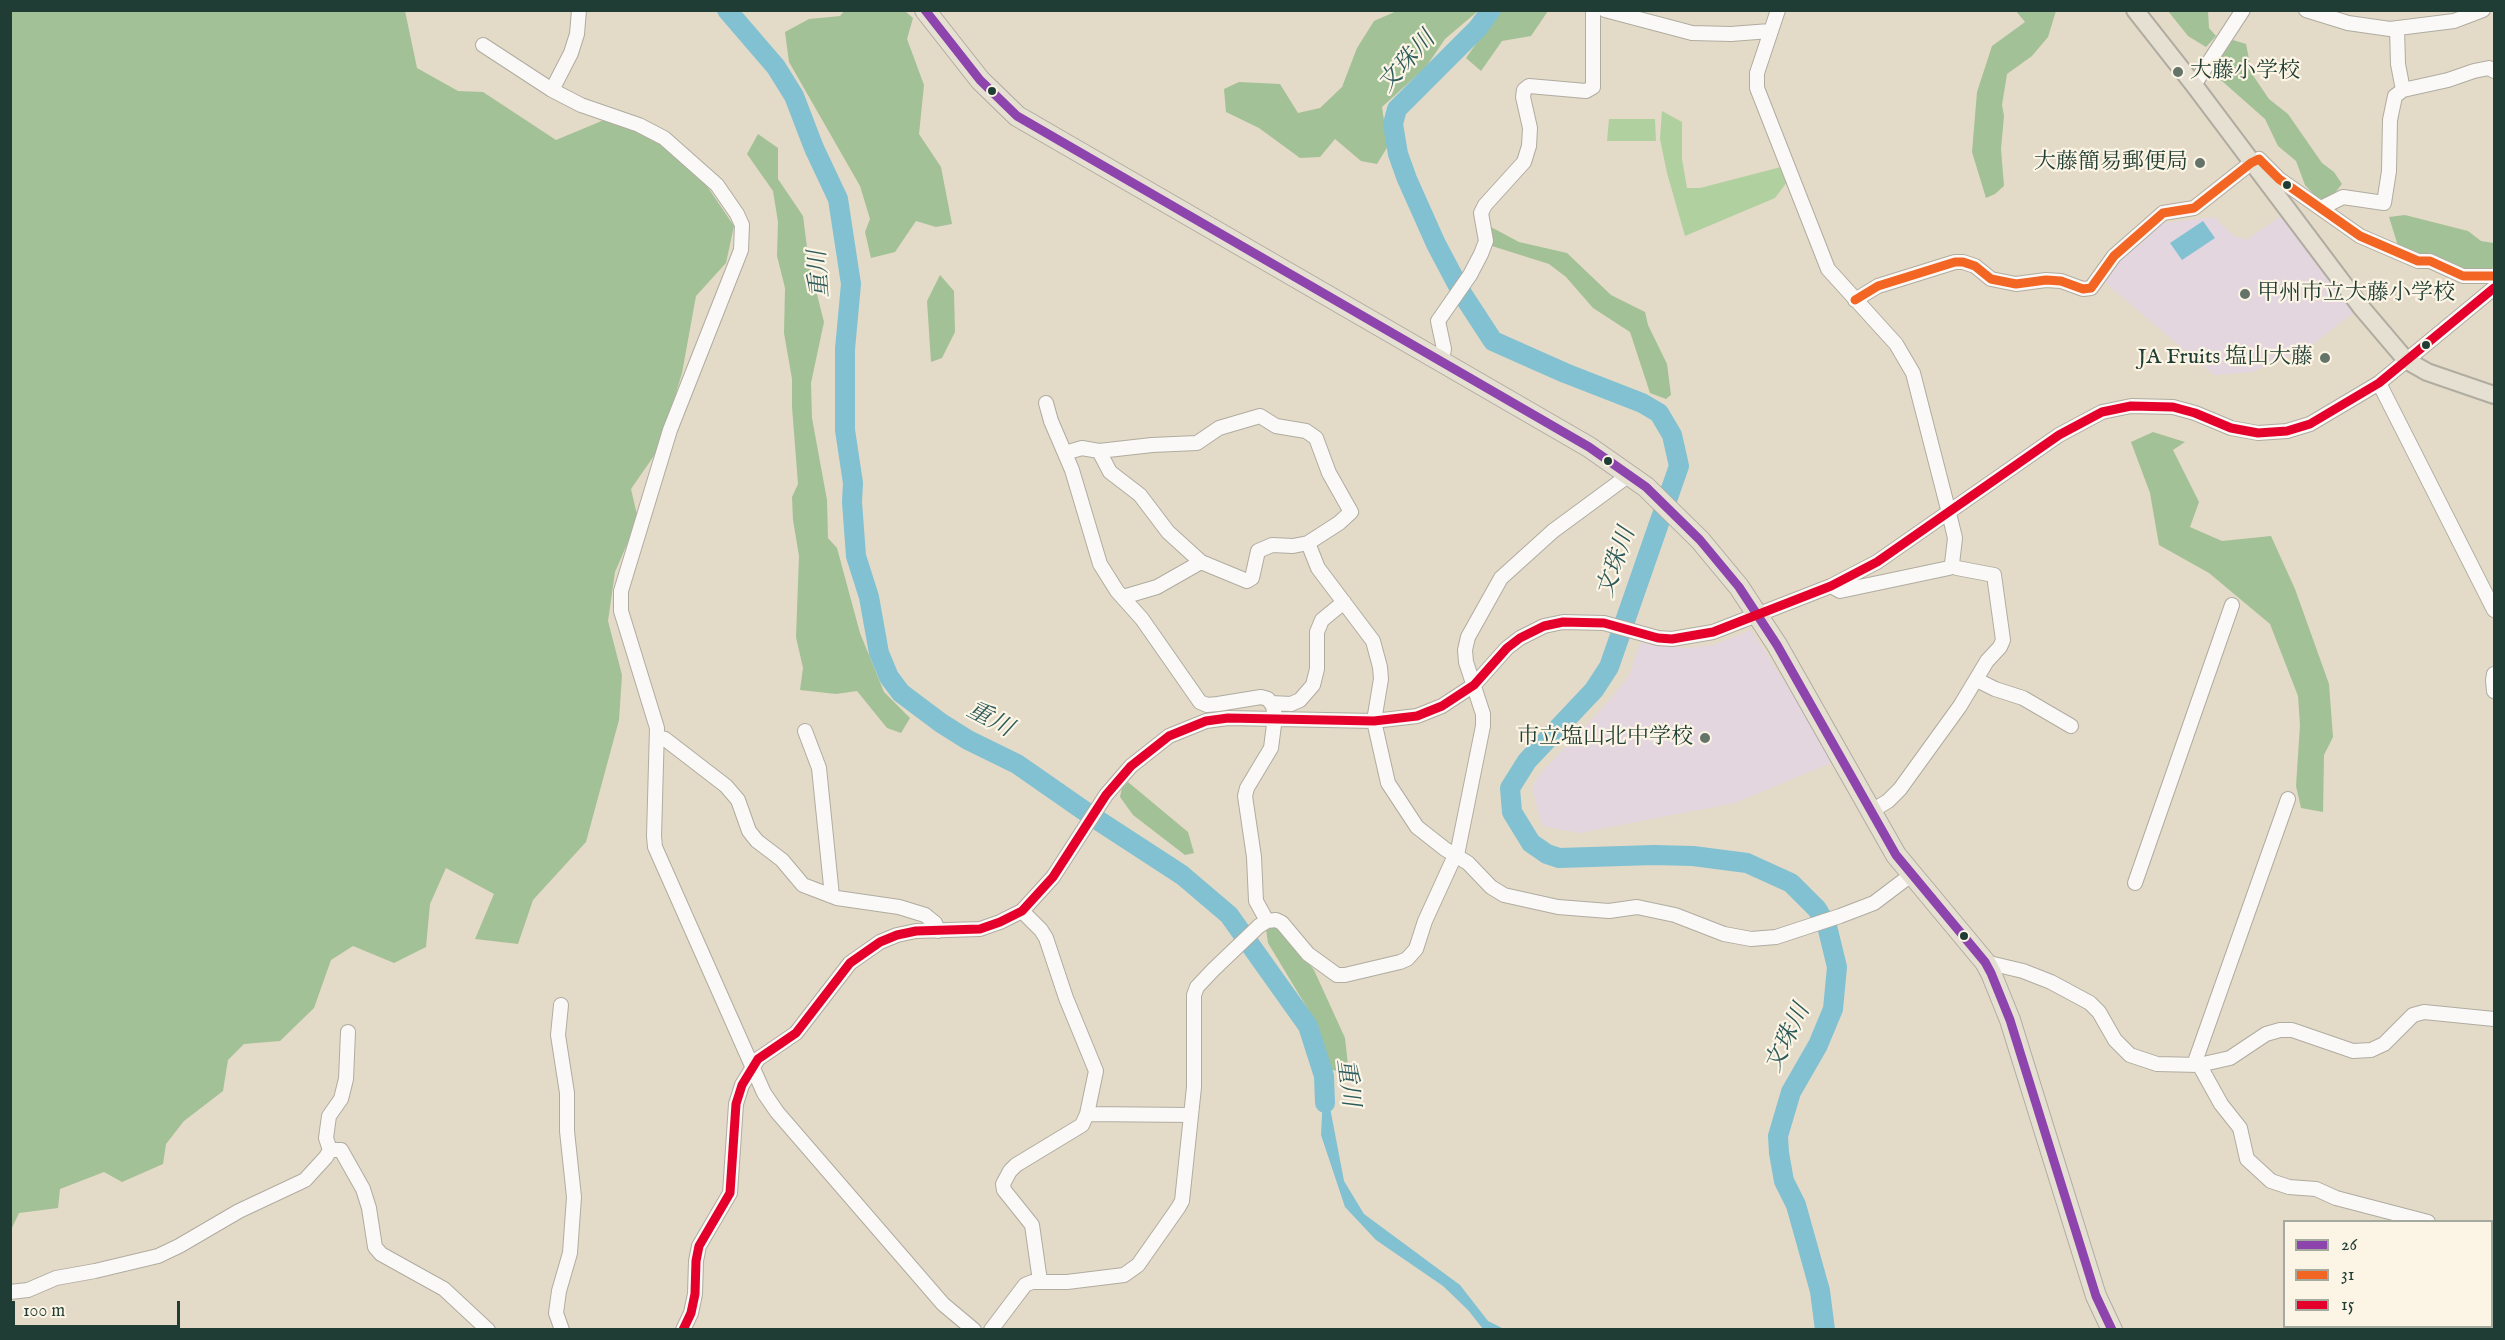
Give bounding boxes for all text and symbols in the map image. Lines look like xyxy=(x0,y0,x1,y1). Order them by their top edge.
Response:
water label: 文珠川 xyxy=(1373,27,1443,99)
place label: 大藤小学校 xyxy=(2190,59,2300,85)
marker: 大藤小学校 xyxy=(2171,65,2185,79)
unlabelled marker xyxy=(986,85,998,97)
place label: 大藤簡易郵便局 xyxy=(2034,150,2188,176)
marker: 大藤簡易郵便局 xyxy=(2193,156,2207,170)
unlabelled marker xyxy=(2281,179,2293,191)
water label: 重川 xyxy=(805,249,837,299)
place label: 甲州市立大藤小学校 xyxy=(2257,281,2455,307)
marker: 甲州市立大藤小学校 xyxy=(2238,287,2252,301)
unlabelled marker xyxy=(2420,339,2432,351)
place label: JA Fruits 塩山大藤 xyxy=(2138,345,2313,371)
marker: JA Fruits 塩山大藤 xyxy=(2318,351,2332,365)
unlabelled marker xyxy=(1602,455,1614,467)
water label: 文珠川 xyxy=(1593,524,1643,602)
water label: 重川 xyxy=(961,697,1017,745)
place label: 市立塩山北中学校 xyxy=(1517,725,1693,751)
marker: 市立塩山北中学校 xyxy=(1698,731,1712,745)
unlabelled marker xyxy=(1958,930,1970,942)
water label: 文珠川 xyxy=(1760,1000,1818,1078)
water label: 重川 xyxy=(1329,1057,1363,1109)
legend xyxy=(2283,1220,2493,1328)
text: 26 xyxy=(2341,1234,2357,1257)
text: 31 xyxy=(2341,1264,2354,1287)
scale bar xyxy=(15,1289,183,1327)
text: 15 xyxy=(2341,1294,2354,1317)
text: 100 m xyxy=(23,1300,65,1323)

